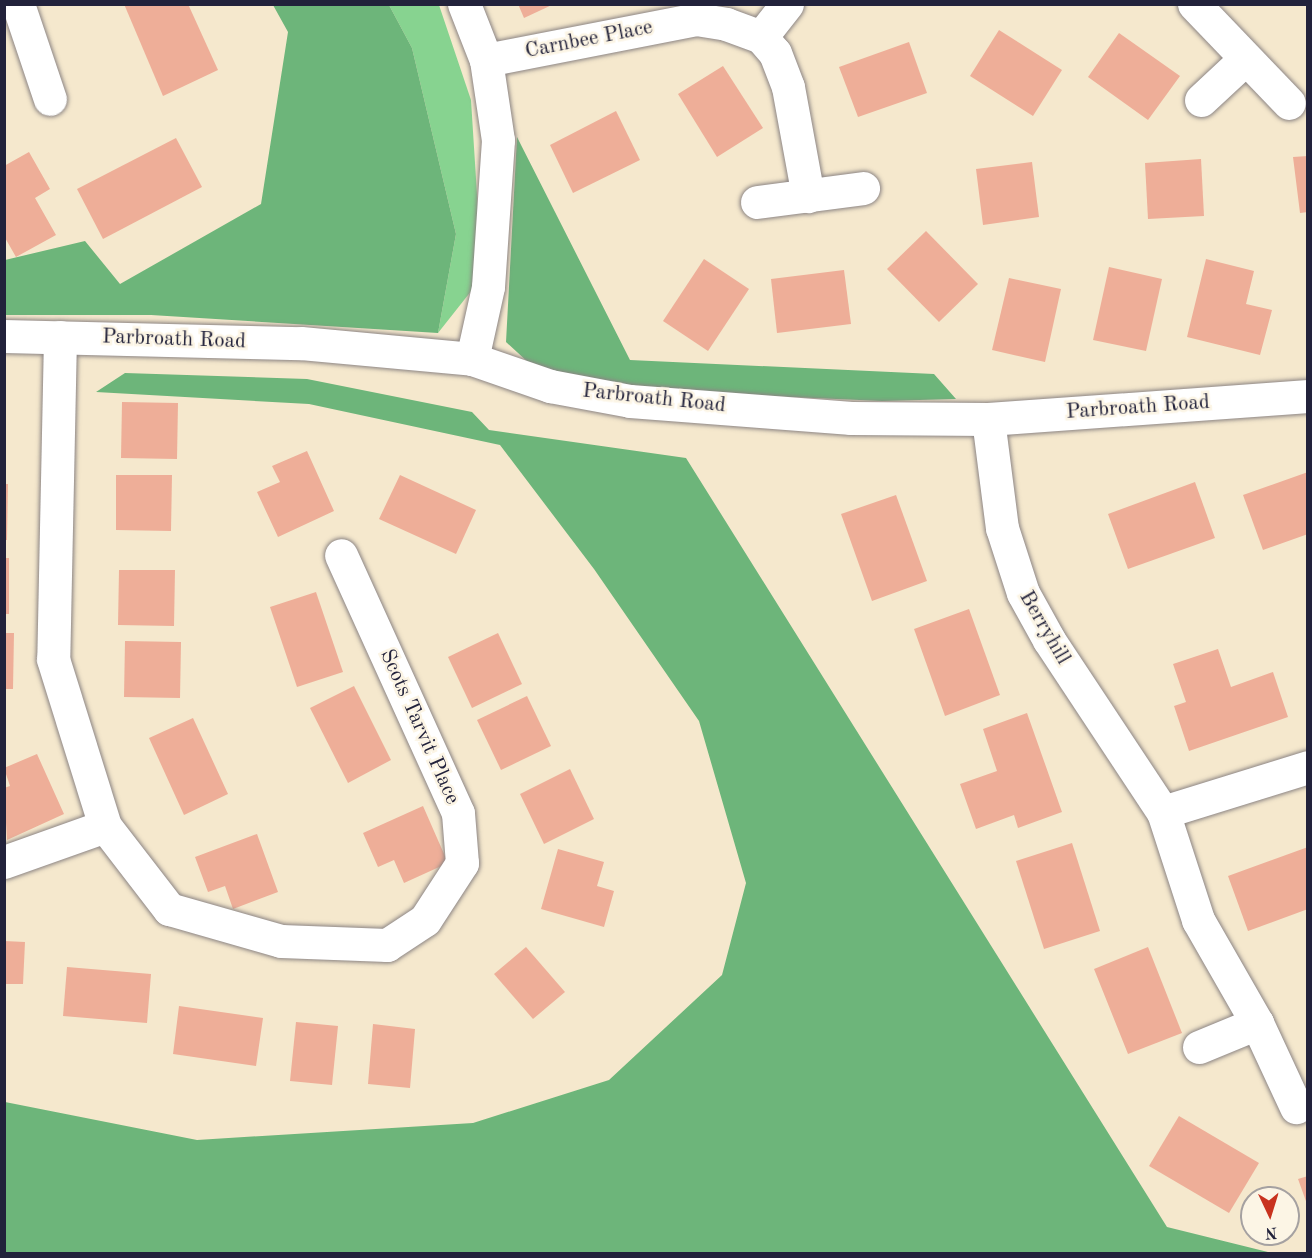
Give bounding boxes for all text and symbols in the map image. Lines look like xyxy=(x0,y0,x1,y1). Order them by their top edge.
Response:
street label: Carnbee Place xyxy=(523,15,655,65)
street label: Parbroath Road xyxy=(102,325,246,355)
street label: Parbroath Road xyxy=(581,379,727,419)
street label: Parbroath Road xyxy=(1065,390,1211,426)
street label: Berryhill xyxy=(1013,587,1075,669)
street label: Scots Tarvit Place xyxy=(374,646,464,808)
north arrow xyxy=(1240,1186,1300,1246)
text: N xyxy=(1264,1224,1278,1240)

